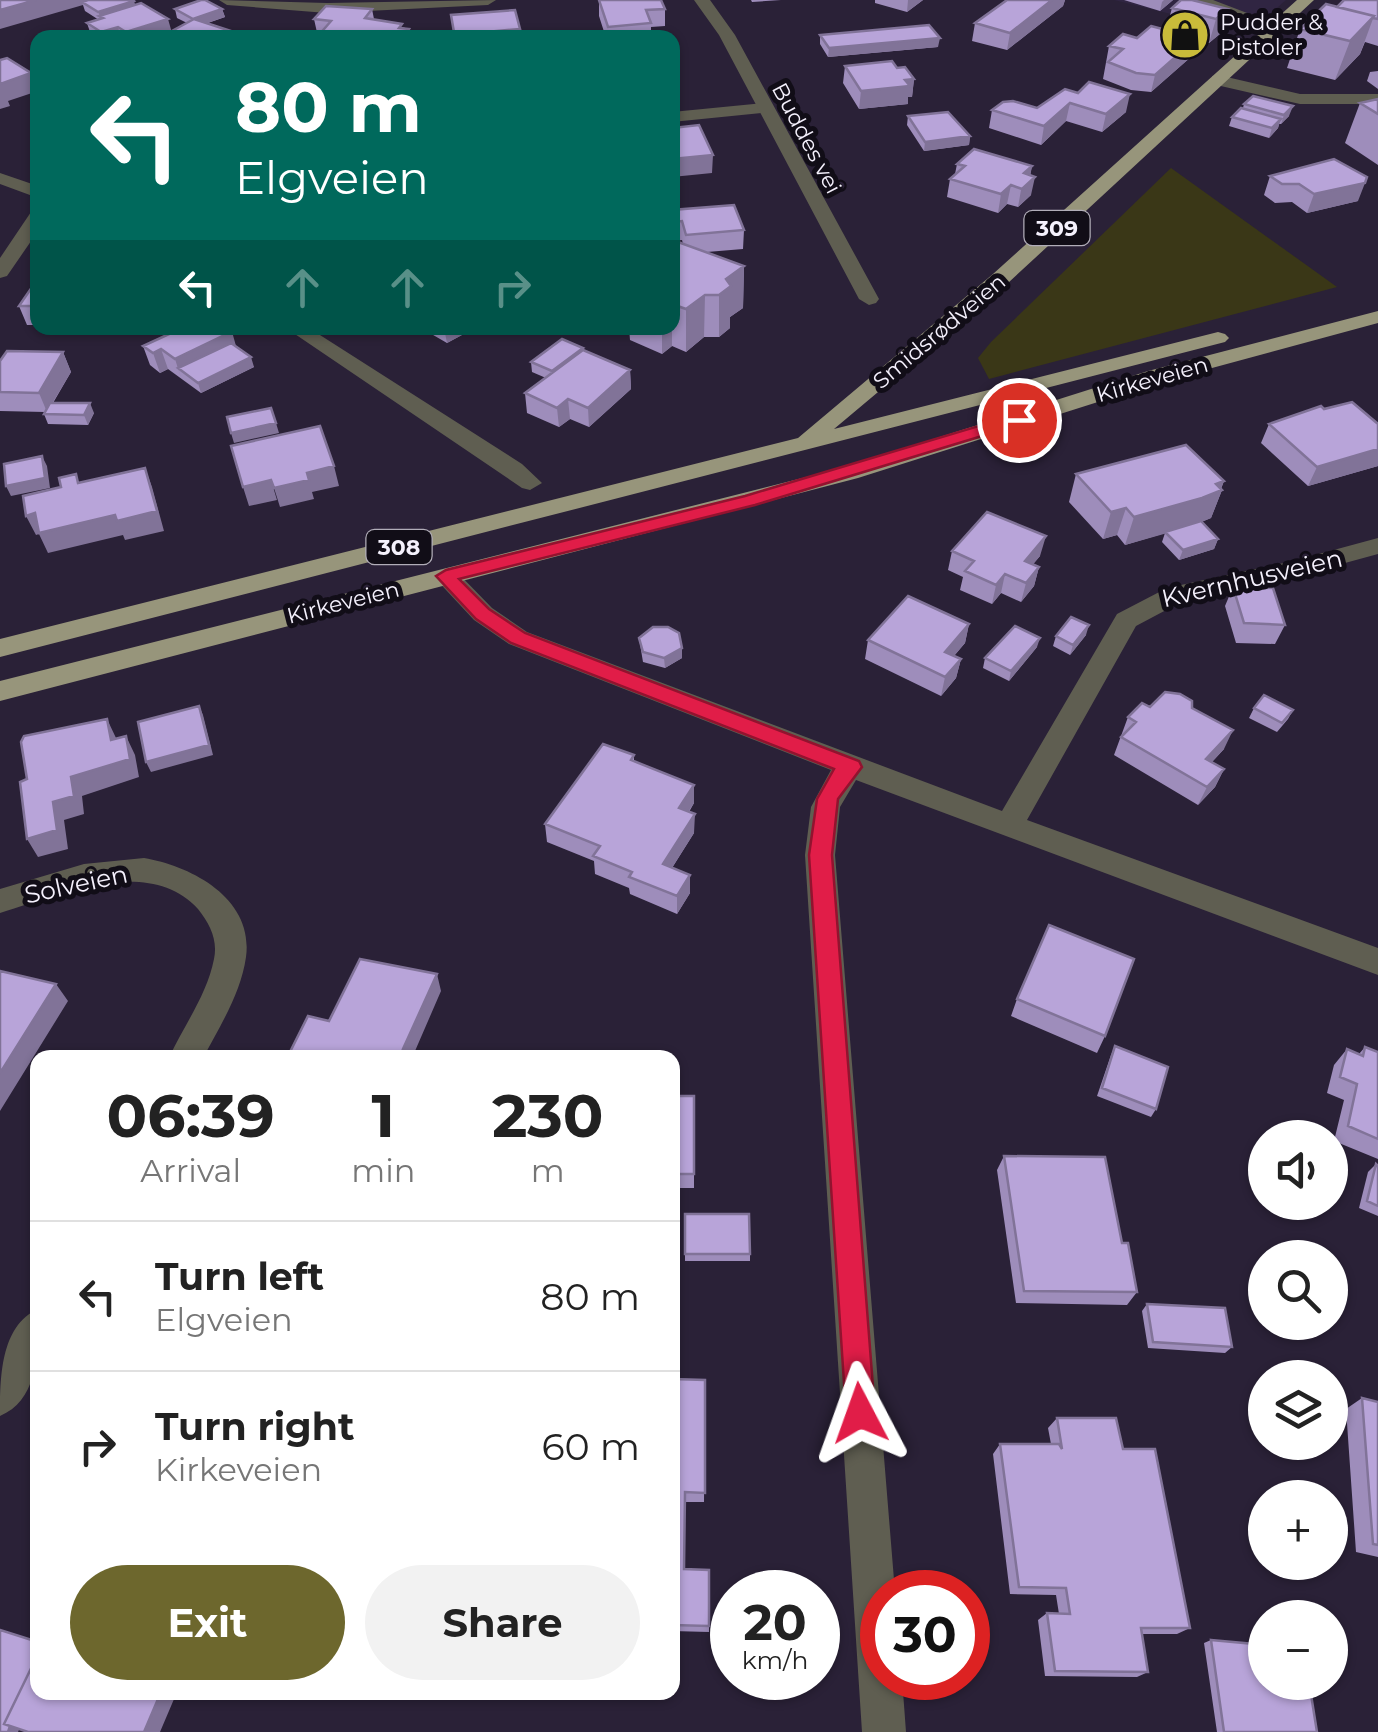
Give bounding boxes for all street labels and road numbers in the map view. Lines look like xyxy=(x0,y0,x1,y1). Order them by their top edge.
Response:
street label: Buddes vei xyxy=(766,78,847,198)
road number: 309 xyxy=(1024,211,1090,245)
street label: Smidsrødveien xyxy=(868,268,1011,395)
street label: Kirkeveien xyxy=(1093,351,1211,408)
road number: 308 xyxy=(366,530,432,564)
street label: Kvernhusveien xyxy=(1159,543,1345,613)
street label: Kirkeveien xyxy=(284,575,402,629)
street label: Solveien xyxy=(22,858,130,910)

